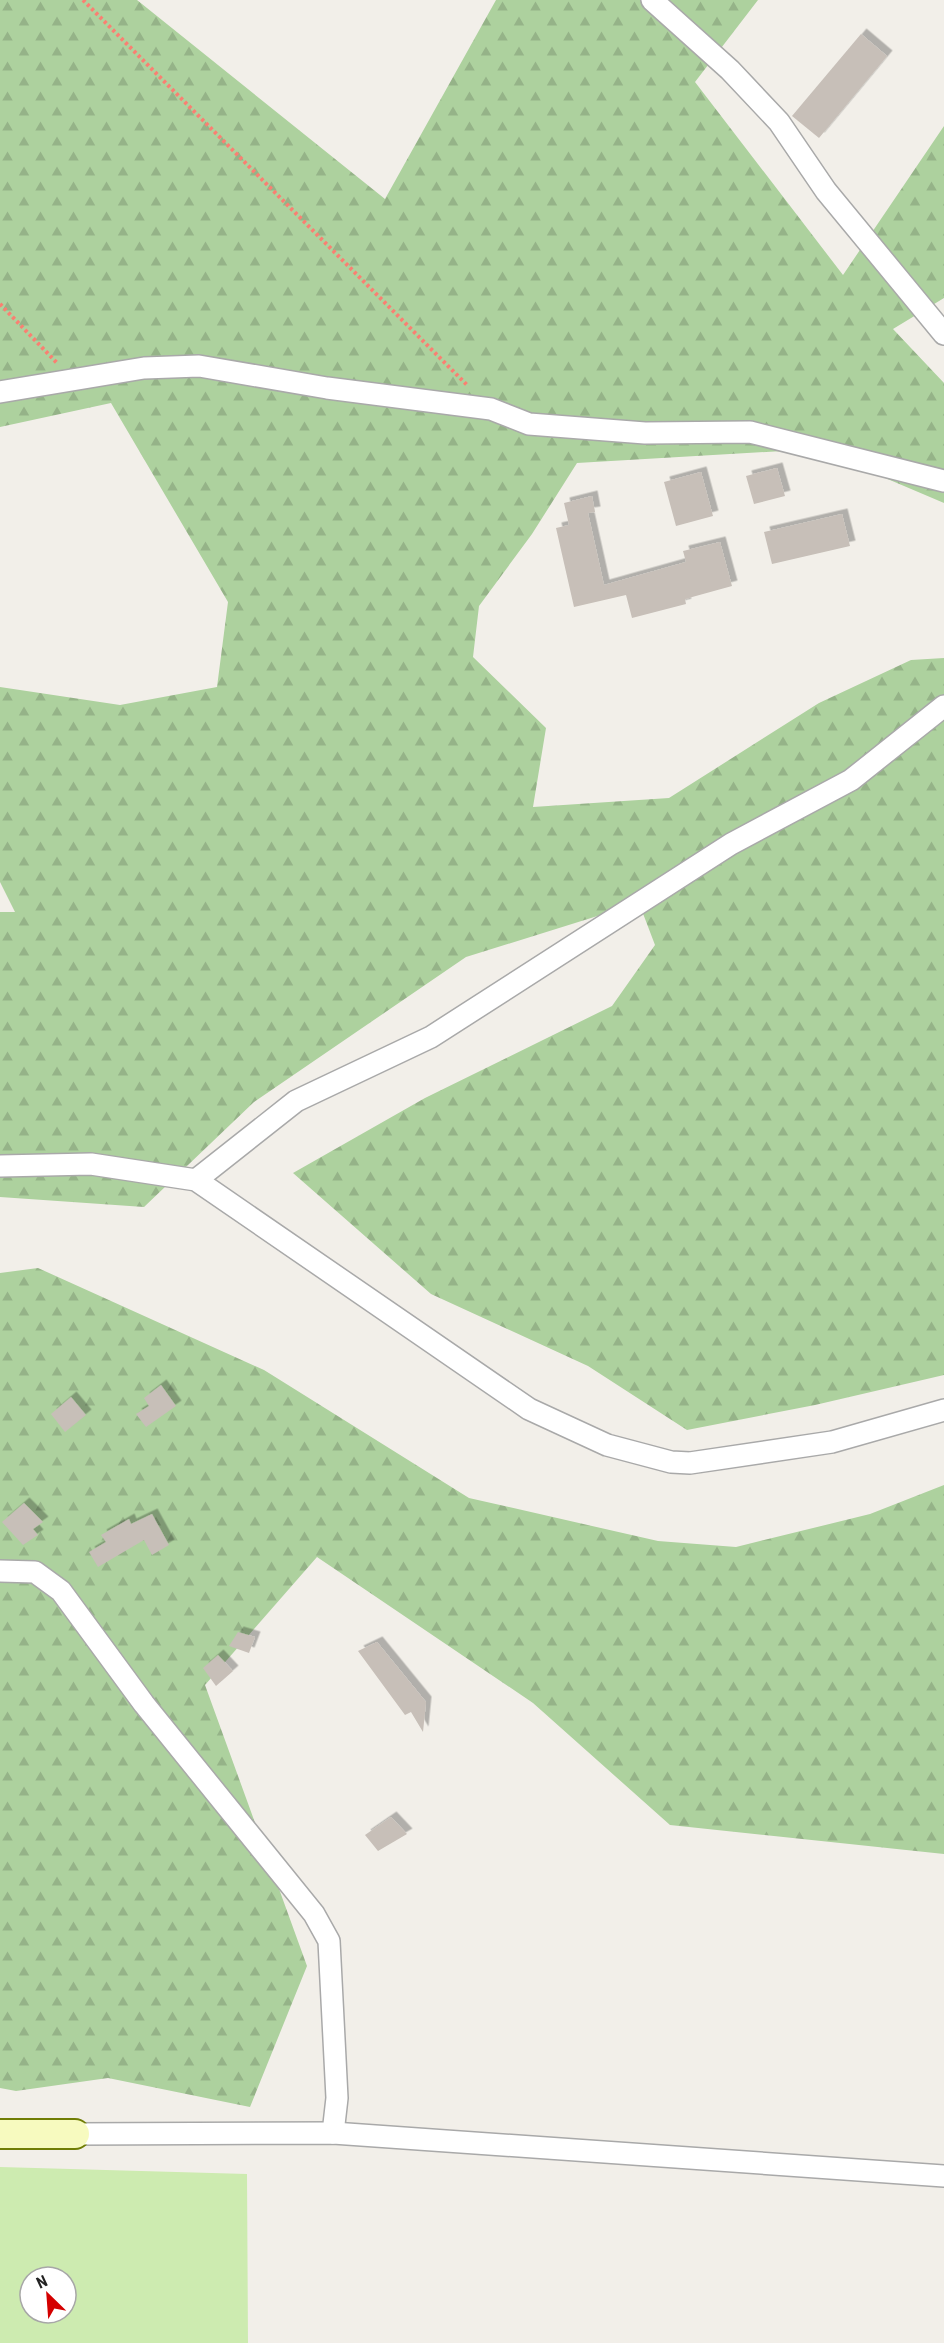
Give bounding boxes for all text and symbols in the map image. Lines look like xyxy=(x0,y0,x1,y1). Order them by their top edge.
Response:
north arrow xyxy=(18,2265,78,2325)
text: N xyxy=(33,2271,50,2293)

